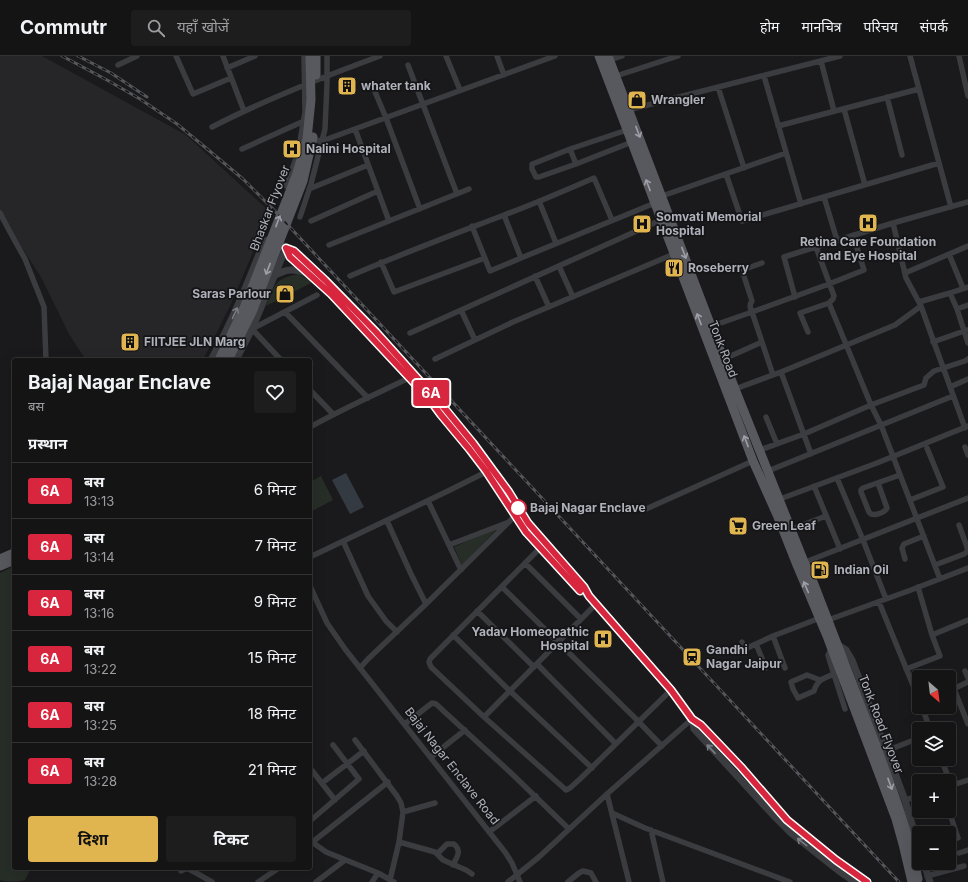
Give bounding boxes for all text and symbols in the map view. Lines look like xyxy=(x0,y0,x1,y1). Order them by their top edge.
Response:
search box xyxy=(131,10,411,46)
text: Commutr xyxy=(20,16,107,39)
icon: search xyxy=(145,17,167,39)
text: यहाँ खोजें xyxy=(177,17,229,36)
text: होम xyxy=(760,18,779,35)
text: मानचित्र xyxy=(801,18,842,35)
text: परिचय xyxy=(864,18,898,35)
text: संपर्क xyxy=(920,18,948,35)
building icon: whater tank xyxy=(336,75,358,97)
place label: whater tank xyxy=(361,78,431,93)
shop icon: Wrangler xyxy=(626,89,648,111)
place label: Wrangler xyxy=(651,92,705,107)
one-way arrow xyxy=(634,125,642,137)
hospital icon: Nalini Hospital xyxy=(281,138,303,160)
place label: Nalini Hospital xyxy=(306,141,391,156)
street label: Bhaskar Flyover xyxy=(246,162,293,253)
one-way arrow xyxy=(643,179,651,191)
place label: Somvati Memorial Hospital xyxy=(656,209,762,238)
hospital icon: Retina Care Foundation and Eye Hospital xyxy=(857,212,879,234)
hospital icon: Somvati Memorial Hospital xyxy=(631,213,653,235)
one-way arrow xyxy=(275,216,283,228)
place label: Retina Care Foundation and Eye Hospital xyxy=(800,234,936,263)
one-way arrow xyxy=(680,247,688,259)
restaurant icon: Roseberry xyxy=(663,257,685,279)
place label: Roseberry xyxy=(688,260,750,275)
one-way arrow xyxy=(264,263,272,275)
shop icon: Saras Parlour xyxy=(274,283,296,305)
place label: Saras Parlour xyxy=(192,286,271,301)
one-way arrow xyxy=(232,307,239,319)
one-way arrow xyxy=(695,314,703,326)
street label: Tonk Road xyxy=(706,318,741,380)
building icon: FIITJEE JLN Marg xyxy=(119,331,141,353)
place label: FIITJEE JLN Marg xyxy=(144,334,245,349)
text: Bajaj Nagar Enclave xyxy=(28,371,211,394)
button: heart xyxy=(254,371,296,413)
line badge: 6A xyxy=(413,380,449,406)
text: 6A xyxy=(421,384,441,401)
text: बस xyxy=(28,398,44,414)
text: प्रस्थान xyxy=(28,434,67,453)
one-way arrow xyxy=(741,435,749,447)
text: बस xyxy=(84,472,104,491)
text: 6 मिनट xyxy=(254,480,296,499)
text: 6A xyxy=(40,482,60,499)
text: 13:13 xyxy=(84,493,114,509)
marker: Bajaj Nagar Enclave xyxy=(509,499,527,517)
place label: Bajaj Nagar Enclave xyxy=(530,500,646,515)
supermarket icon: Green Leaf xyxy=(727,515,749,537)
place label: Green Leaf xyxy=(752,518,816,533)
text: बस xyxy=(84,528,104,547)
text: 7 मिनट xyxy=(255,536,296,555)
text: 6A xyxy=(40,538,60,555)
text: 13:14 xyxy=(84,549,115,565)
fuel station icon: Indian Oil xyxy=(809,559,831,581)
place label: Indian Oil xyxy=(834,562,889,577)
one-way arrow xyxy=(802,581,809,593)
text: बस xyxy=(84,584,104,603)
text: 9 मिनट xyxy=(254,592,296,611)
text: 6A xyxy=(40,594,60,611)
text: 13:16 xyxy=(84,605,114,621)
place label: Yadav Homeopathic Hospital xyxy=(471,624,589,653)
hospital icon: Yadav Homeopathic Hospital xyxy=(592,628,614,650)
text: बस xyxy=(84,640,104,659)
place label: Gandhi Nagar Jaipur xyxy=(706,642,782,671)
station icon: Gandhi Nagar Jaipur xyxy=(681,646,703,668)
text: 15 मिनट xyxy=(248,648,296,667)
text: 6A xyxy=(40,650,60,667)
text: 13:22 xyxy=(84,661,117,677)
north arrow xyxy=(912,670,956,714)
map controls xyxy=(912,670,956,870)
street label: Tonk Road Flyover xyxy=(856,672,907,776)
text: बस xyxy=(84,696,104,715)
text: 18 मिनट xyxy=(248,704,296,723)
street label: Bajaj Nagar Enclave Road xyxy=(402,704,503,827)
text: 6A xyxy=(40,706,60,723)
text: 13:25 xyxy=(84,717,117,733)
button: layers xyxy=(912,722,956,766)
one-way arrow xyxy=(707,743,716,754)
text: बस xyxy=(84,752,104,771)
text: 21 मिनट xyxy=(248,760,296,779)
text: 6A xyxy=(40,762,60,779)
text: 13:28 xyxy=(84,773,117,789)
button: + xyxy=(912,774,956,818)
one-way arrow xyxy=(887,777,895,789)
button: दिशा xyxy=(28,816,158,862)
button: टिकट xyxy=(166,816,296,862)
button: − xyxy=(912,826,956,870)
one-way arrow xyxy=(796,838,807,846)

